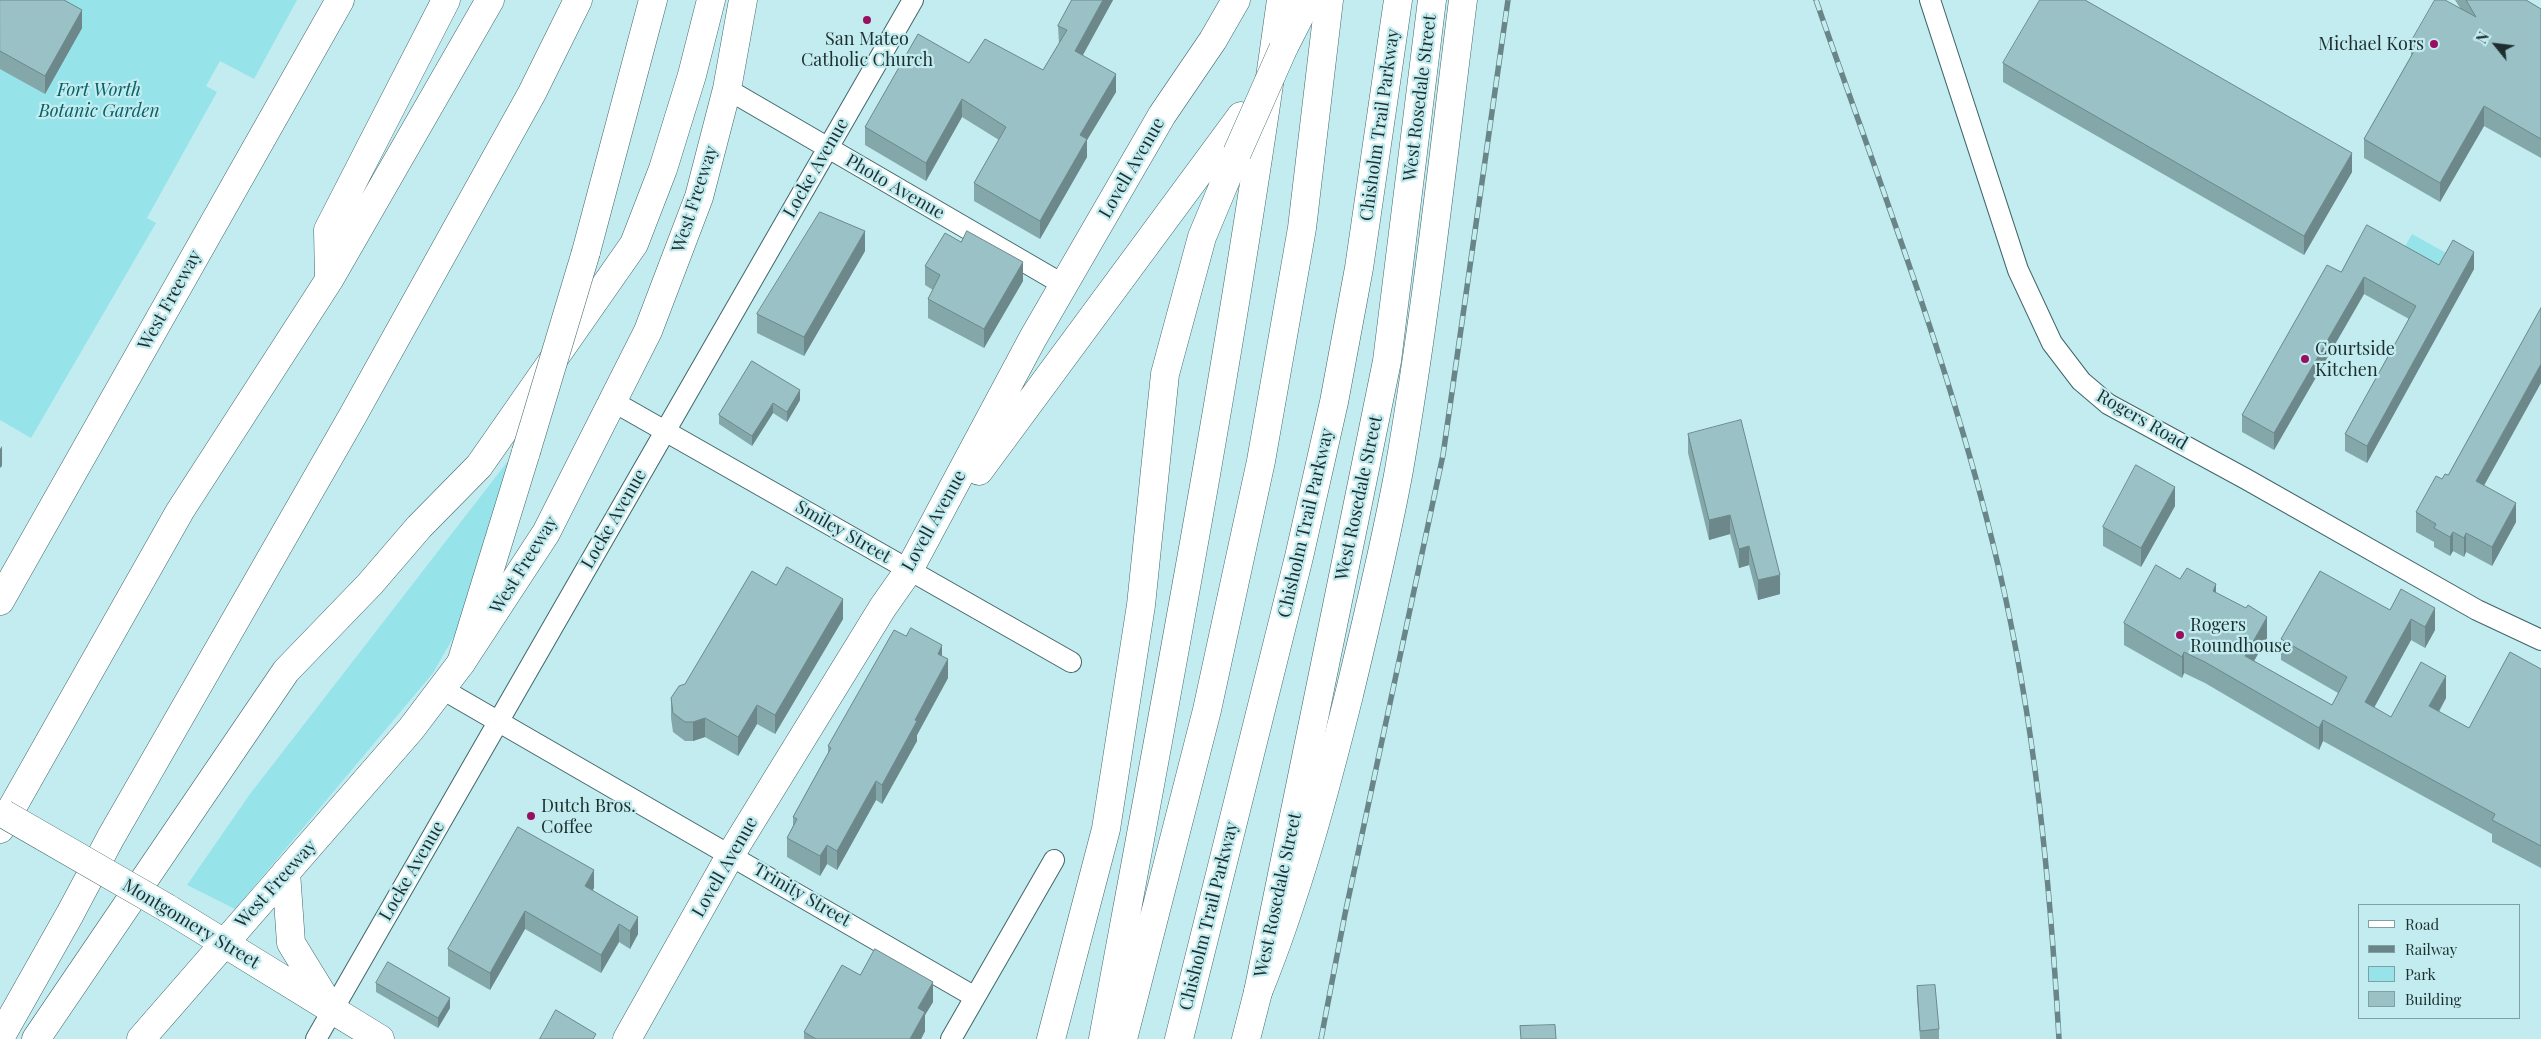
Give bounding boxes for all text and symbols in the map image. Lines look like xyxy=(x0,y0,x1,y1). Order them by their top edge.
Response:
street label: West Rosedale Street xyxy=(1399,13,1441,183)
marker: San Mateo Catholic Church xyxy=(861,14,873,26)
north arrow xyxy=(2471,20,2521,70)
place label: San Mateo Catholic Church xyxy=(801,28,933,70)
street label: Chisholm Trail Parkway xyxy=(1356,28,1404,222)
text: N xyxy=(2472,28,2493,47)
place label: Michael Kors xyxy=(2318,33,2424,55)
marker: Michael Kors xyxy=(2428,38,2440,50)
park label: Fort Worth Botanic Garden xyxy=(38,79,160,122)
street label: Locke Avenue xyxy=(779,114,853,222)
street label: Lovell Avenue xyxy=(1095,114,1169,222)
street label: West Freeway xyxy=(668,143,722,255)
street label: Photo Avenue xyxy=(842,150,948,224)
street label: West Freeway xyxy=(134,246,206,354)
place label: Courtside Kitchen xyxy=(2315,338,2395,380)
marker: Courtside Kitchen xyxy=(2299,353,2311,365)
street label: Rogers Road xyxy=(2093,385,2191,455)
street label: West Rosedale Street xyxy=(1331,414,1387,582)
street label: Chisholm Trail Parkway xyxy=(1274,426,1338,620)
street label: Locke Avenue xyxy=(577,465,651,573)
street label: Lovell Avenue xyxy=(897,467,971,575)
street label: Smiley Street xyxy=(791,496,895,568)
street label: West Freeway xyxy=(485,512,563,618)
place label: Rogers Roundhouse xyxy=(2190,614,2291,656)
marker: Rogers Roundhouse xyxy=(2174,629,2186,641)
place label: Dutch Bros. Coffee xyxy=(541,795,636,838)
marker: Dutch Bros. Coffee xyxy=(525,810,537,822)
street label: West Rosedale Street xyxy=(1250,811,1306,979)
street label: Lovell Avenue xyxy=(688,813,762,921)
street label: Locke Avenue xyxy=(375,817,449,925)
street label: Chisholm Trail Parkway xyxy=(1175,819,1243,1013)
street label: West Freeway xyxy=(231,836,321,932)
street label: Trinity Street xyxy=(750,858,854,932)
street label: Montgomery Street xyxy=(119,875,263,973)
legend xyxy=(2358,904,2521,1019)
text: Road xyxy=(2405,914,2439,934)
text: Railway xyxy=(2405,939,2457,959)
text: Park xyxy=(2405,964,2436,984)
text: Building xyxy=(2405,989,2461,1009)

